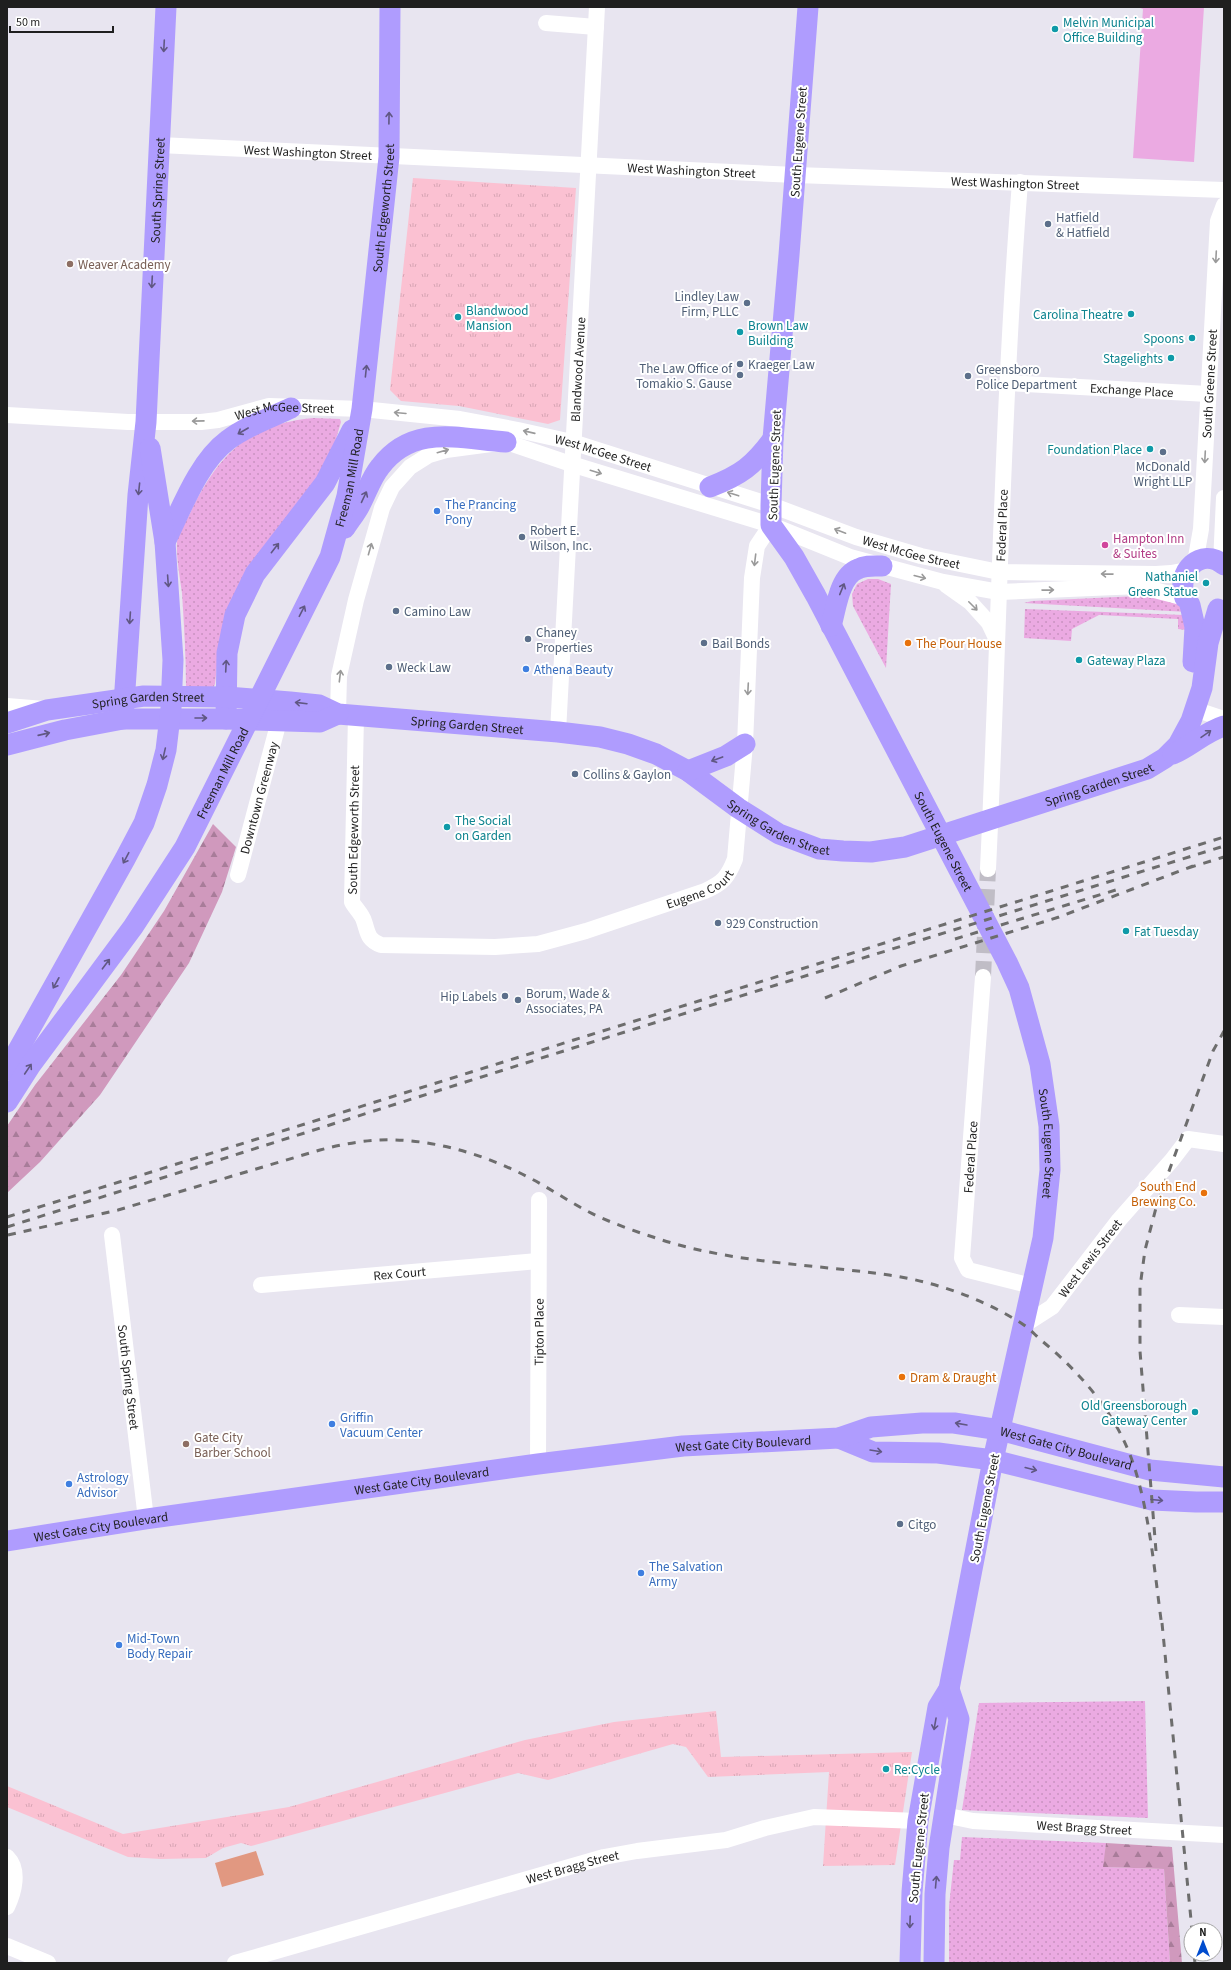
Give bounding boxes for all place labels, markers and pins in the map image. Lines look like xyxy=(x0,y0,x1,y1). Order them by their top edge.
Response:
place label: Melvin Municipal Office Building xyxy=(1063,14,1154,47)
marker: Melvin Municipal Office Building xyxy=(1050,24,1060,34)
place label: Hatfield & Hatfield xyxy=(1056,209,1110,242)
marker: Hatfield & Hatfield xyxy=(1043,219,1053,229)
place label: Weaver Academy xyxy=(78,256,171,274)
marker: Weaver Academy xyxy=(65,259,75,269)
place label: Lindley Law Firm, PLLC xyxy=(674,288,740,321)
marker: Lindley Law Firm, PLLC xyxy=(742,298,752,308)
place label: Blandwood Mansion xyxy=(466,302,528,335)
place label: Carolina Theatre xyxy=(1033,306,1123,324)
marker: Carolina Theatre xyxy=(1126,309,1136,319)
marker: Blandwood Mansion xyxy=(453,312,463,322)
place label: Brown Law Building xyxy=(748,317,809,350)
marker: Brown Law Building xyxy=(735,327,745,337)
place label: Spoons xyxy=(1143,330,1185,348)
marker: Spoons xyxy=(1187,333,1197,343)
place label: Stagelights xyxy=(1103,350,1164,368)
marker: Stagelights xyxy=(1166,353,1176,363)
place label: Kraeger Law xyxy=(748,356,815,374)
marker: Kraeger Law xyxy=(735,359,745,369)
place label: The Law Office of Tomakio S. Gause xyxy=(636,360,733,393)
place label: Greensboro Police Department xyxy=(976,361,1078,394)
marker: The Law Office of Tomakio S. Gause xyxy=(735,370,745,380)
marker: Greensboro Police Department xyxy=(963,371,973,381)
place label: Foundation Place xyxy=(1047,441,1142,459)
marker: Foundation Place xyxy=(1145,444,1155,454)
marker: McDonald Wright LLP xyxy=(1158,447,1168,457)
place label: McDonald Wright LLP xyxy=(1134,458,1192,491)
place label: The Prancing Pony xyxy=(445,496,517,529)
marker: The Prancing Pony xyxy=(432,506,442,516)
place label: Robert E. Wilson, Inc. xyxy=(530,522,592,555)
place label: Hampton Inn & Suites xyxy=(1113,530,1184,563)
marker: Robert E. Wilson, Inc. xyxy=(517,532,527,542)
marker: Hampton Inn & Suites xyxy=(1100,540,1110,550)
place label: Nathaniel Green Statue xyxy=(1128,568,1198,601)
marker: Nathaniel Green Statue xyxy=(1201,578,1211,588)
place label: Camino Law xyxy=(404,603,472,621)
marker: Camino Law xyxy=(391,606,401,616)
place label: Chaney Properties xyxy=(536,624,593,657)
marker: Chaney Properties xyxy=(523,634,533,644)
place label: Bail Bonds xyxy=(712,635,770,653)
place label: The Pour House xyxy=(916,635,1002,653)
marker: Bail Bonds xyxy=(699,638,709,648)
marker: The Pour House xyxy=(903,638,913,648)
place label: Gateway Plaza xyxy=(1087,652,1166,670)
marker: Gateway Plaza xyxy=(1074,655,1084,665)
place label: Weck Law xyxy=(397,659,451,677)
place label: Athena Beauty xyxy=(534,661,613,679)
marker: Weck Law xyxy=(384,662,394,672)
marker: Athena Beauty xyxy=(521,664,531,674)
place label: Collins & Gaylon xyxy=(583,766,671,784)
marker: Collins & Gaylon xyxy=(570,769,580,779)
place label: The Social on Garden xyxy=(455,812,512,845)
marker: The Social on Garden xyxy=(442,822,452,832)
place label: 929 Construction xyxy=(726,915,818,933)
marker: 929 Construction xyxy=(713,918,723,928)
place label: Fat Tuesday xyxy=(1134,923,1199,941)
marker: Fat Tuesday xyxy=(1121,926,1131,936)
place label: Borum, Wade & Associates, PA xyxy=(526,985,610,1018)
place label: Hip Labels xyxy=(440,988,498,1006)
marker: Hip Labels xyxy=(500,991,510,1001)
marker: Borum, Wade & Associates, PA xyxy=(513,995,523,1005)
place label: South End Brewing Co. xyxy=(1131,1178,1196,1211)
marker: South End Brewing Co. xyxy=(1199,1188,1209,1198)
place label: Dram & Draught xyxy=(910,1369,997,1387)
marker: Dram & Draught xyxy=(897,1372,907,1382)
place label: Old Greensborough Gateway Center xyxy=(1081,1397,1187,1430)
marker: Old Greensborough Gateway Center xyxy=(1190,1407,1200,1417)
place label: Griffin Vacuum Center xyxy=(340,1409,423,1442)
marker: Griffin Vacuum Center xyxy=(327,1419,337,1429)
place label: Gate City Barber School xyxy=(194,1429,271,1462)
marker: Gate City Barber School xyxy=(181,1439,191,1449)
place label: Astrology Advisor xyxy=(77,1469,129,1502)
marker: Astrology Advisor xyxy=(64,1479,74,1489)
place label: Citgo xyxy=(908,1516,936,1534)
marker: Citgo xyxy=(895,1519,905,1529)
place label: The Salvation Army xyxy=(649,1558,723,1591)
marker: The Salvation Army xyxy=(636,1568,646,1578)
place label: Mid-Town Body Repair xyxy=(127,1630,193,1663)
marker: Mid-Town Body Repair xyxy=(114,1640,124,1650)
place label: Re:Cycle xyxy=(894,1761,940,1779)
marker: Re:Cycle xyxy=(881,1764,891,1774)

